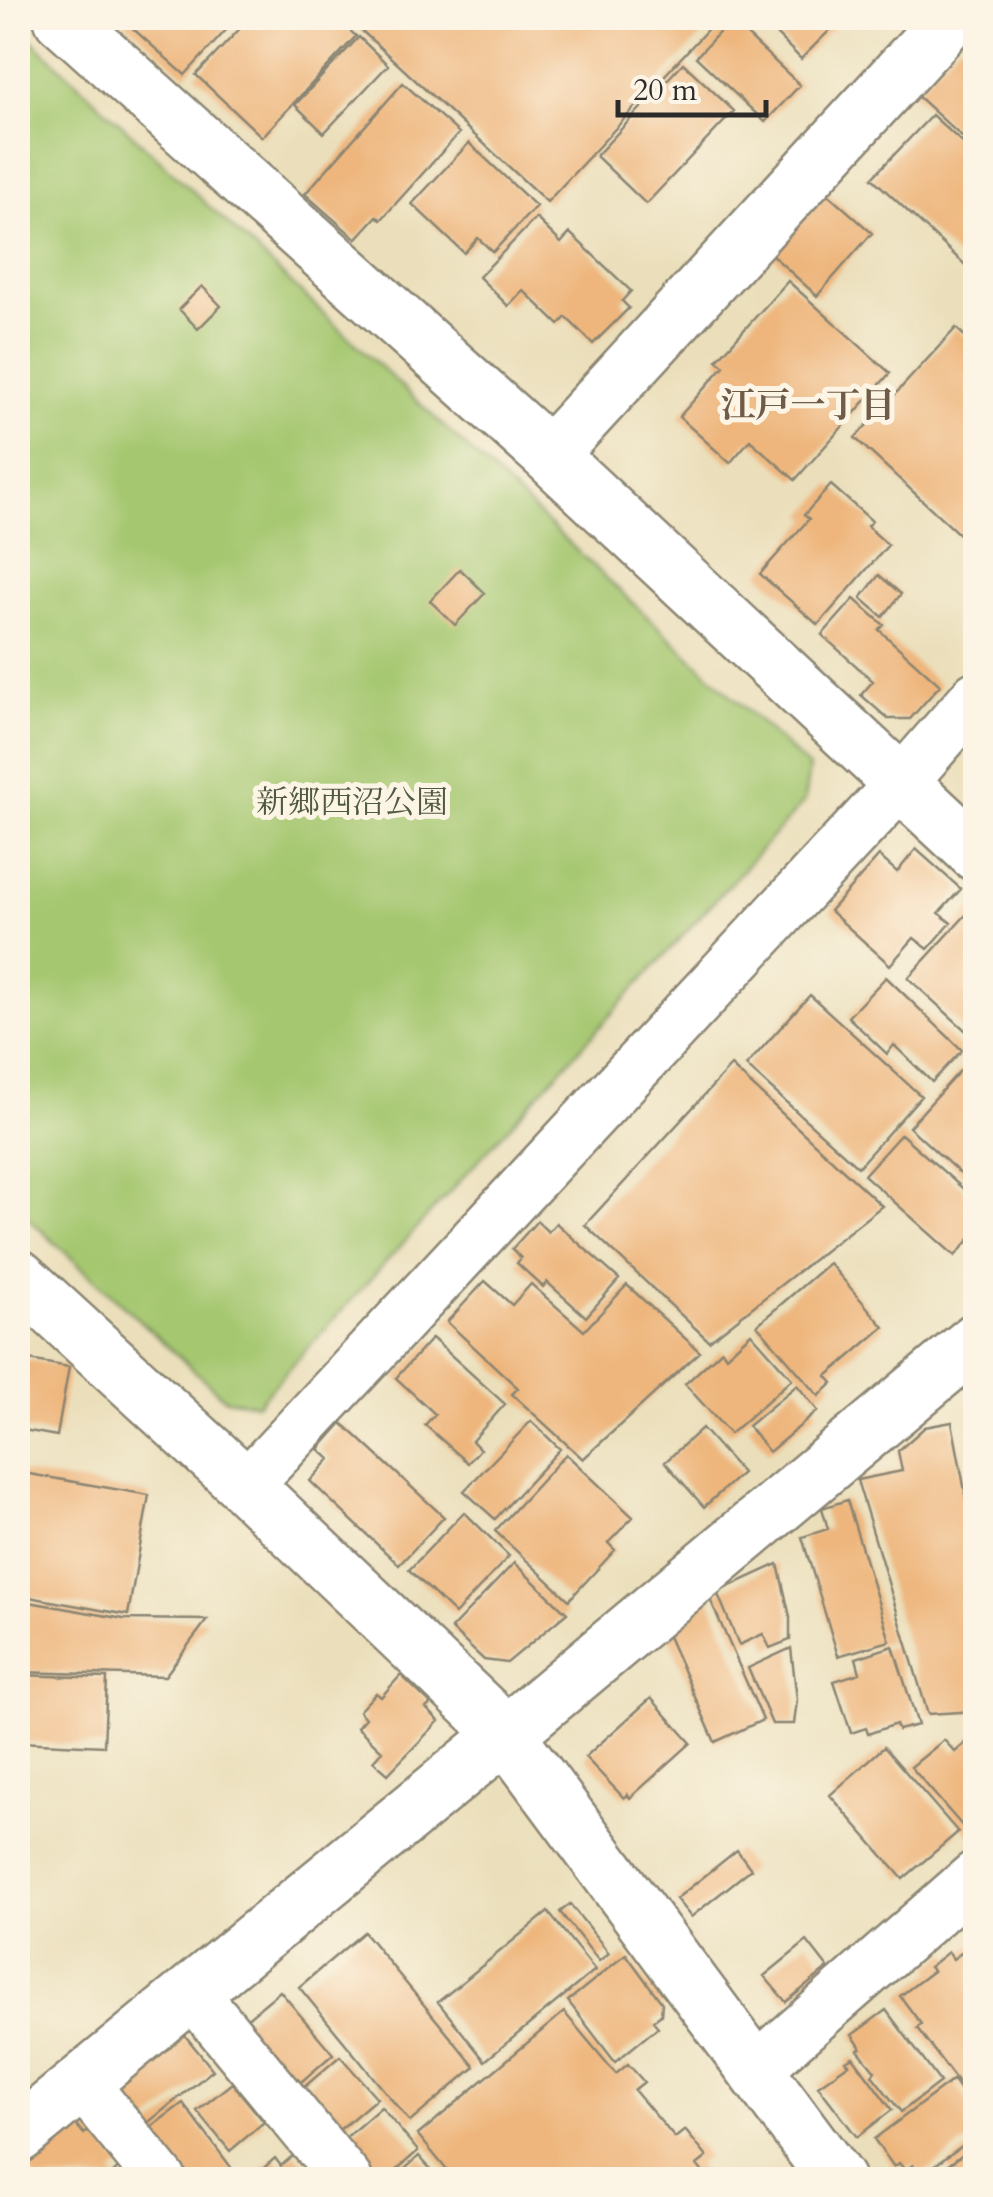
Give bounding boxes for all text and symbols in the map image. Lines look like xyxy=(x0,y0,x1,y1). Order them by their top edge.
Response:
scale bar xyxy=(618,55,766,117)
text: 20 m xyxy=(633,70,698,111)
district label: 江戸一丁目 xyxy=(720,382,896,430)
park label: 新郷西沼公園 xyxy=(256,781,448,825)

